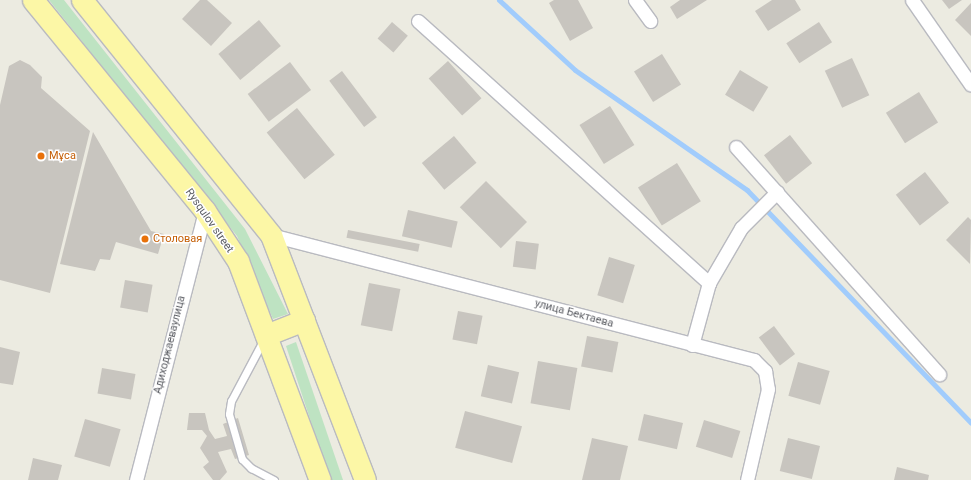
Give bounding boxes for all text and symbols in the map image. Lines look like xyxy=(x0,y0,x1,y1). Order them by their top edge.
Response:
place label: Мұса xyxy=(49,149,76,163)
marker: Мұса xyxy=(36,151,46,161)
street label: Rysqulov street xyxy=(182,186,236,256)
place label: Столовая xyxy=(153,232,202,246)
marker: Столовая xyxy=(140,234,150,244)
street label: Адиходжаеваулица xyxy=(151,295,189,395)
street label: улица Бектаева xyxy=(533,297,615,331)

